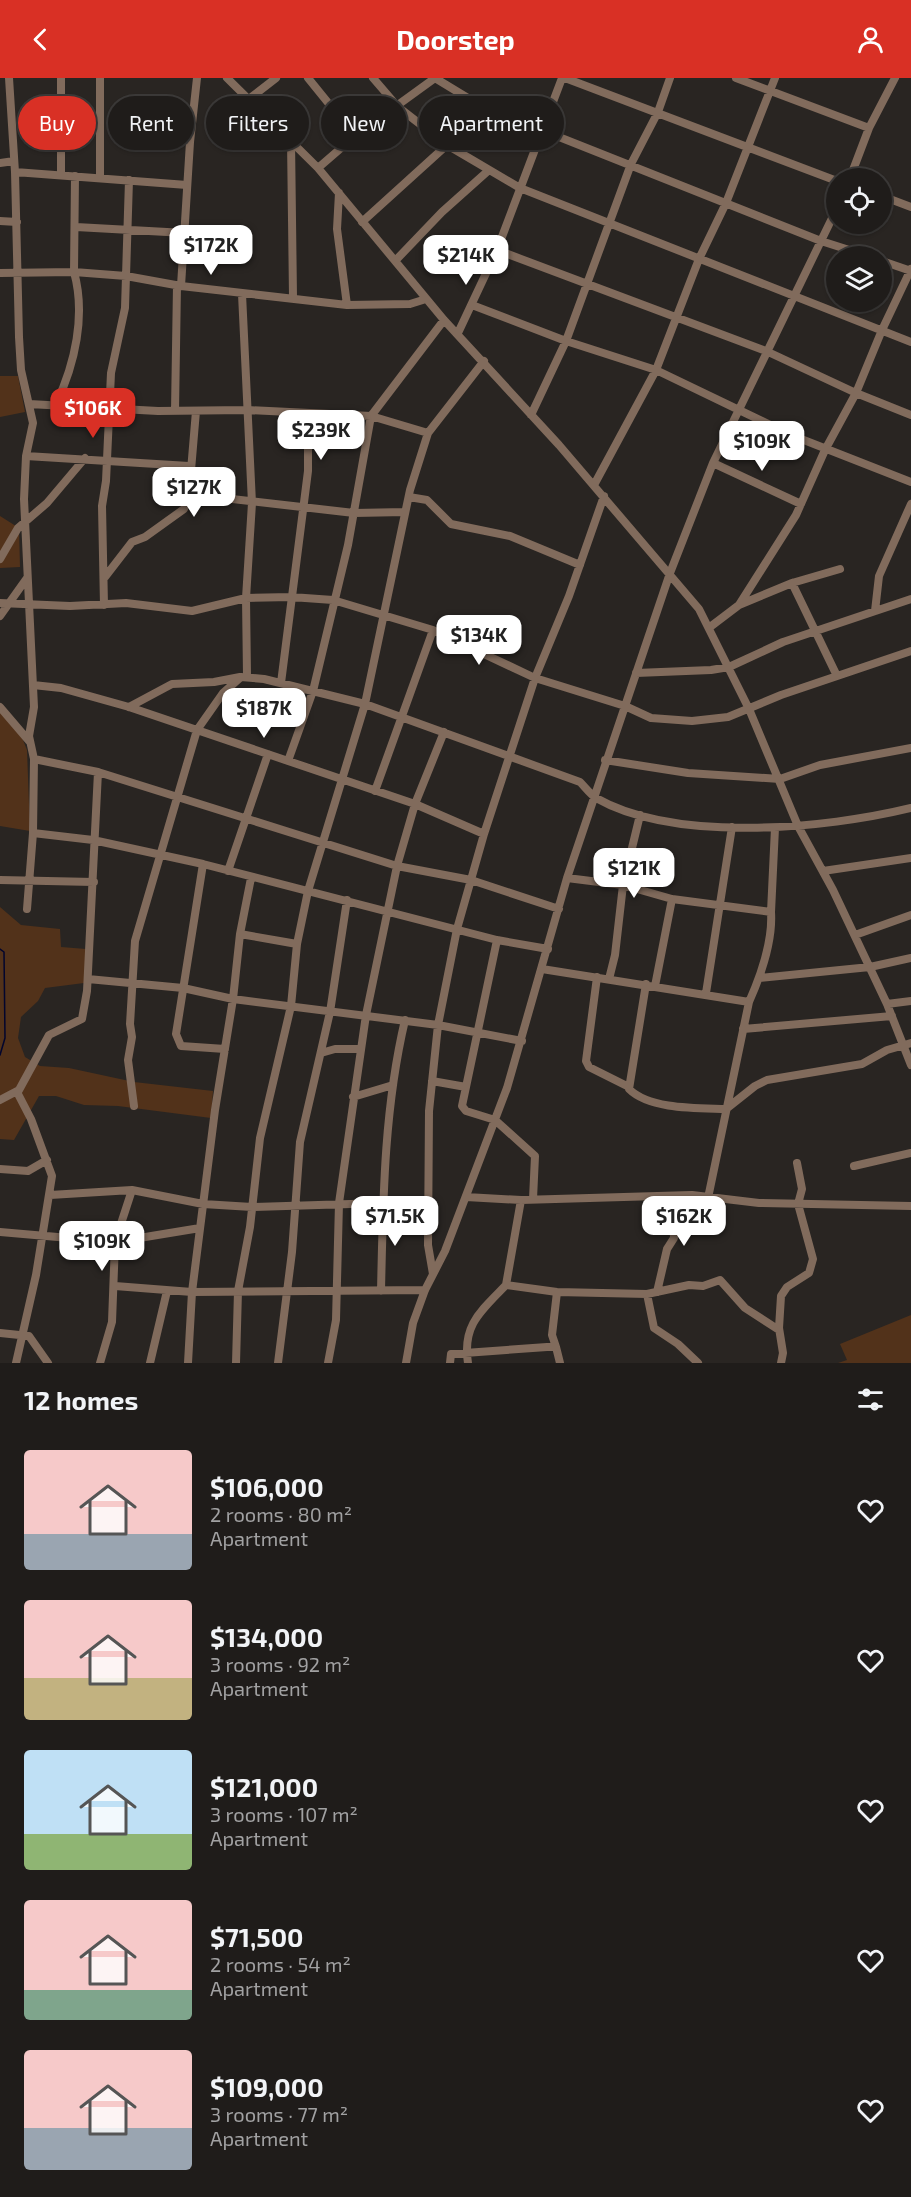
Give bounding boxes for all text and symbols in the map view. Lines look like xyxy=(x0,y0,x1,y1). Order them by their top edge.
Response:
icon: back xyxy=(24,23,57,56)
text: Doorstep xyxy=(396,23,515,55)
icon: person xyxy=(854,23,887,56)
chip: Buy xyxy=(18,96,96,150)
chip: Rent xyxy=(108,96,194,150)
chip: Filters xyxy=(206,96,309,150)
chip: New xyxy=(321,96,407,150)
chip: Apartment xyxy=(419,96,564,150)
map controls xyxy=(826,168,892,312)
button: locate xyxy=(826,168,892,234)
pin: $172K xyxy=(169,225,253,276)
text: $172K xyxy=(183,232,239,256)
pin: $214K xyxy=(424,235,508,286)
text: $214K xyxy=(437,242,495,266)
button: layers xyxy=(826,246,892,312)
pin: $106K xyxy=(51,388,135,439)
text: $106K xyxy=(64,395,122,419)
pin: $239K xyxy=(279,410,363,461)
text: $239K xyxy=(291,417,351,441)
pin: $109K xyxy=(720,421,804,472)
text: $109K xyxy=(733,428,791,452)
pin: $127K xyxy=(152,467,236,518)
text: $127K xyxy=(166,474,222,498)
pin: $134K xyxy=(437,615,521,666)
text: $134K xyxy=(451,622,508,646)
pin: $187K xyxy=(222,688,306,739)
text: $187K xyxy=(236,695,292,719)
pin: $121K xyxy=(592,848,676,899)
text: $121K xyxy=(607,855,661,879)
pin: $71.5K xyxy=(346,1196,444,1247)
pin: $162K xyxy=(642,1196,726,1247)
text: $71.5K xyxy=(365,1203,425,1227)
text: $162K xyxy=(656,1203,712,1227)
pin: $109K xyxy=(60,1221,144,1272)
text: $109K xyxy=(73,1228,131,1252)
icon: filters xyxy=(854,1383,887,1416)
text: 12 homes xyxy=(24,1384,138,1415)
text: $106,000 xyxy=(210,1471,324,1502)
icon: home xyxy=(72,1474,144,1546)
icon: heart xyxy=(854,1494,887,1527)
text: 2 rooms · 80 m² xyxy=(210,1502,352,1526)
text: Apartment xyxy=(210,1526,308,1550)
text: $134,000 xyxy=(210,1621,323,1652)
icon: home xyxy=(72,1624,144,1696)
icon: heart xyxy=(854,1644,887,1677)
text: 3 rooms · 92 m² xyxy=(210,1652,350,1676)
text: Apartment xyxy=(210,1676,308,1700)
text: $121,000 xyxy=(210,1771,318,1802)
icon: home xyxy=(72,1774,144,1846)
icon: heart xyxy=(854,1794,887,1827)
text: 3 rooms · 107 m² xyxy=(210,1802,358,1826)
text: Apartment xyxy=(210,1826,308,1850)
text: $71,500 xyxy=(210,1921,304,1952)
icon: home xyxy=(72,1924,144,1996)
icon: heart xyxy=(854,1944,887,1977)
text: 2 rooms · 54 m² xyxy=(210,1952,351,1976)
text: Apartment xyxy=(210,1976,308,2000)
text: $109,000 xyxy=(210,2071,324,2102)
icon: home xyxy=(72,2074,144,2146)
icon: heart xyxy=(854,2094,887,2127)
text: 3 rooms · 77 m² xyxy=(210,2102,348,2126)
text: Apartment xyxy=(210,2126,308,2150)

